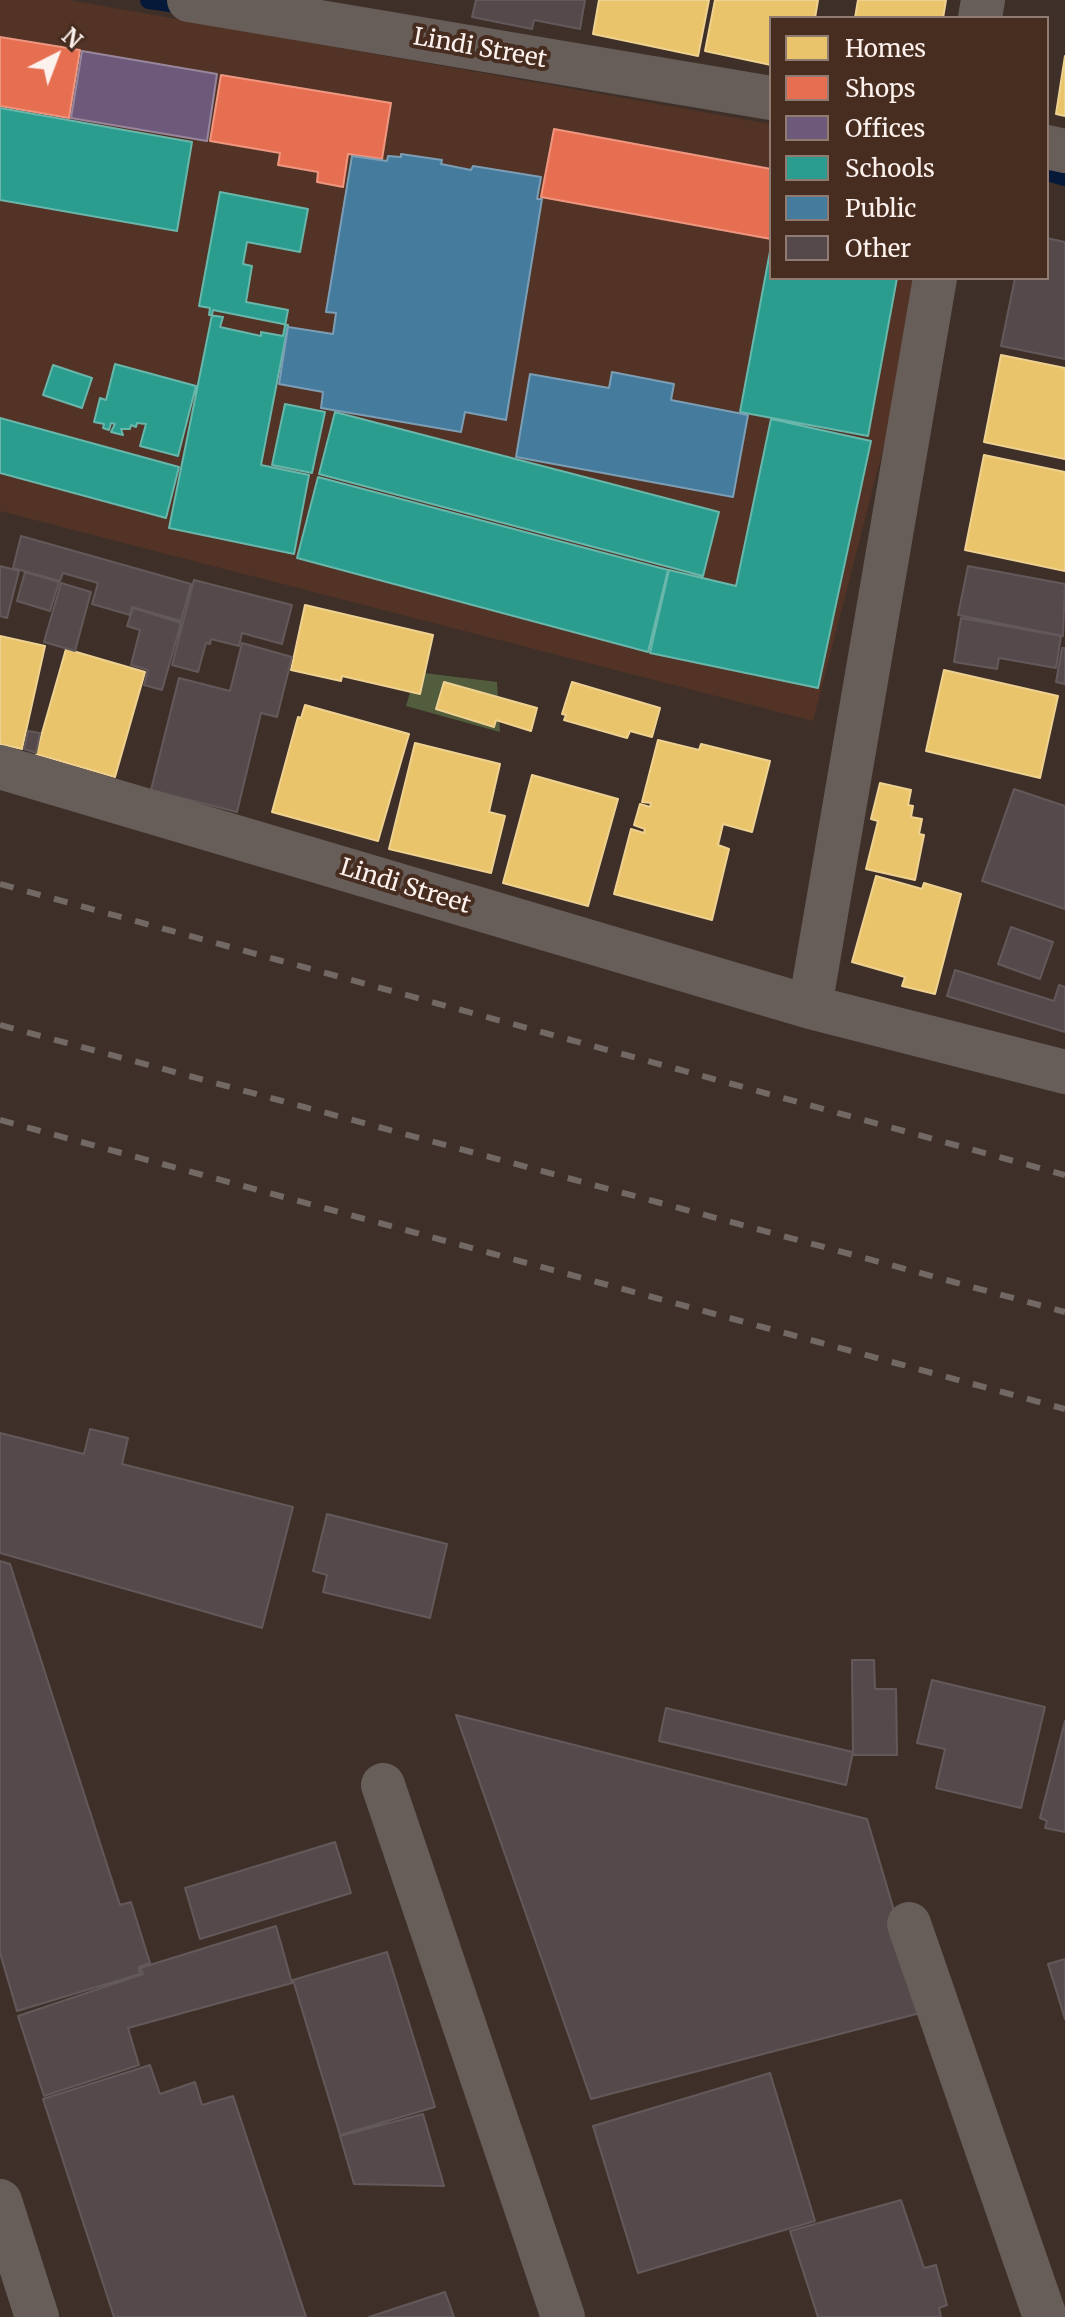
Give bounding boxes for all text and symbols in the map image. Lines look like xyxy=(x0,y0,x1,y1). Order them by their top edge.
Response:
north arrow xyxy=(16,16,96,96)
legend xyxy=(769,16,1049,280)
text: N xyxy=(56,22,88,54)
street label: Lindi Street xyxy=(411,23,549,75)
text: Homes xyxy=(845,33,926,64)
text: Shops xyxy=(845,73,916,104)
text: Offices xyxy=(845,113,925,144)
text: Schools xyxy=(845,153,935,184)
text: Public xyxy=(845,193,916,224)
text: Other xyxy=(845,233,911,264)
street label: Lindi Street xyxy=(336,853,474,921)

